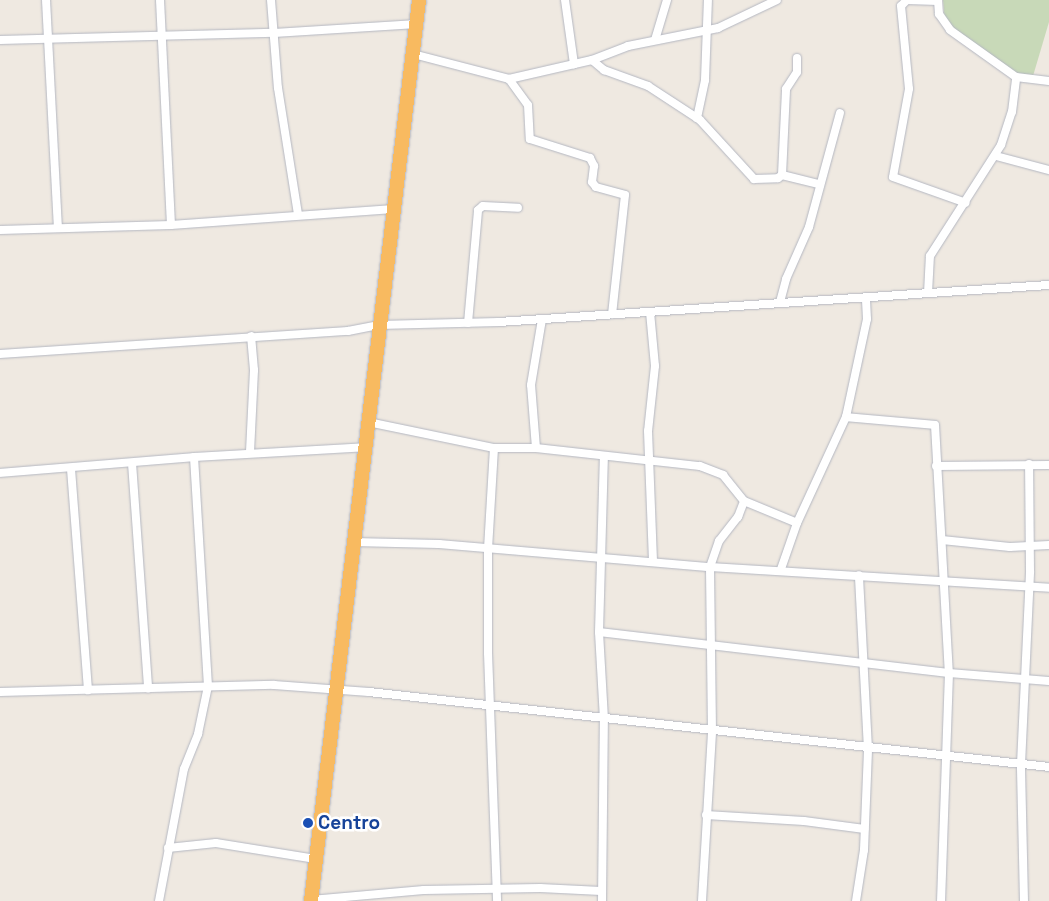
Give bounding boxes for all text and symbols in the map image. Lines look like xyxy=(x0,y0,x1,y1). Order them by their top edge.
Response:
place label: Centro xyxy=(318,812,380,834)
marker: Centro xyxy=(302,817,314,829)

